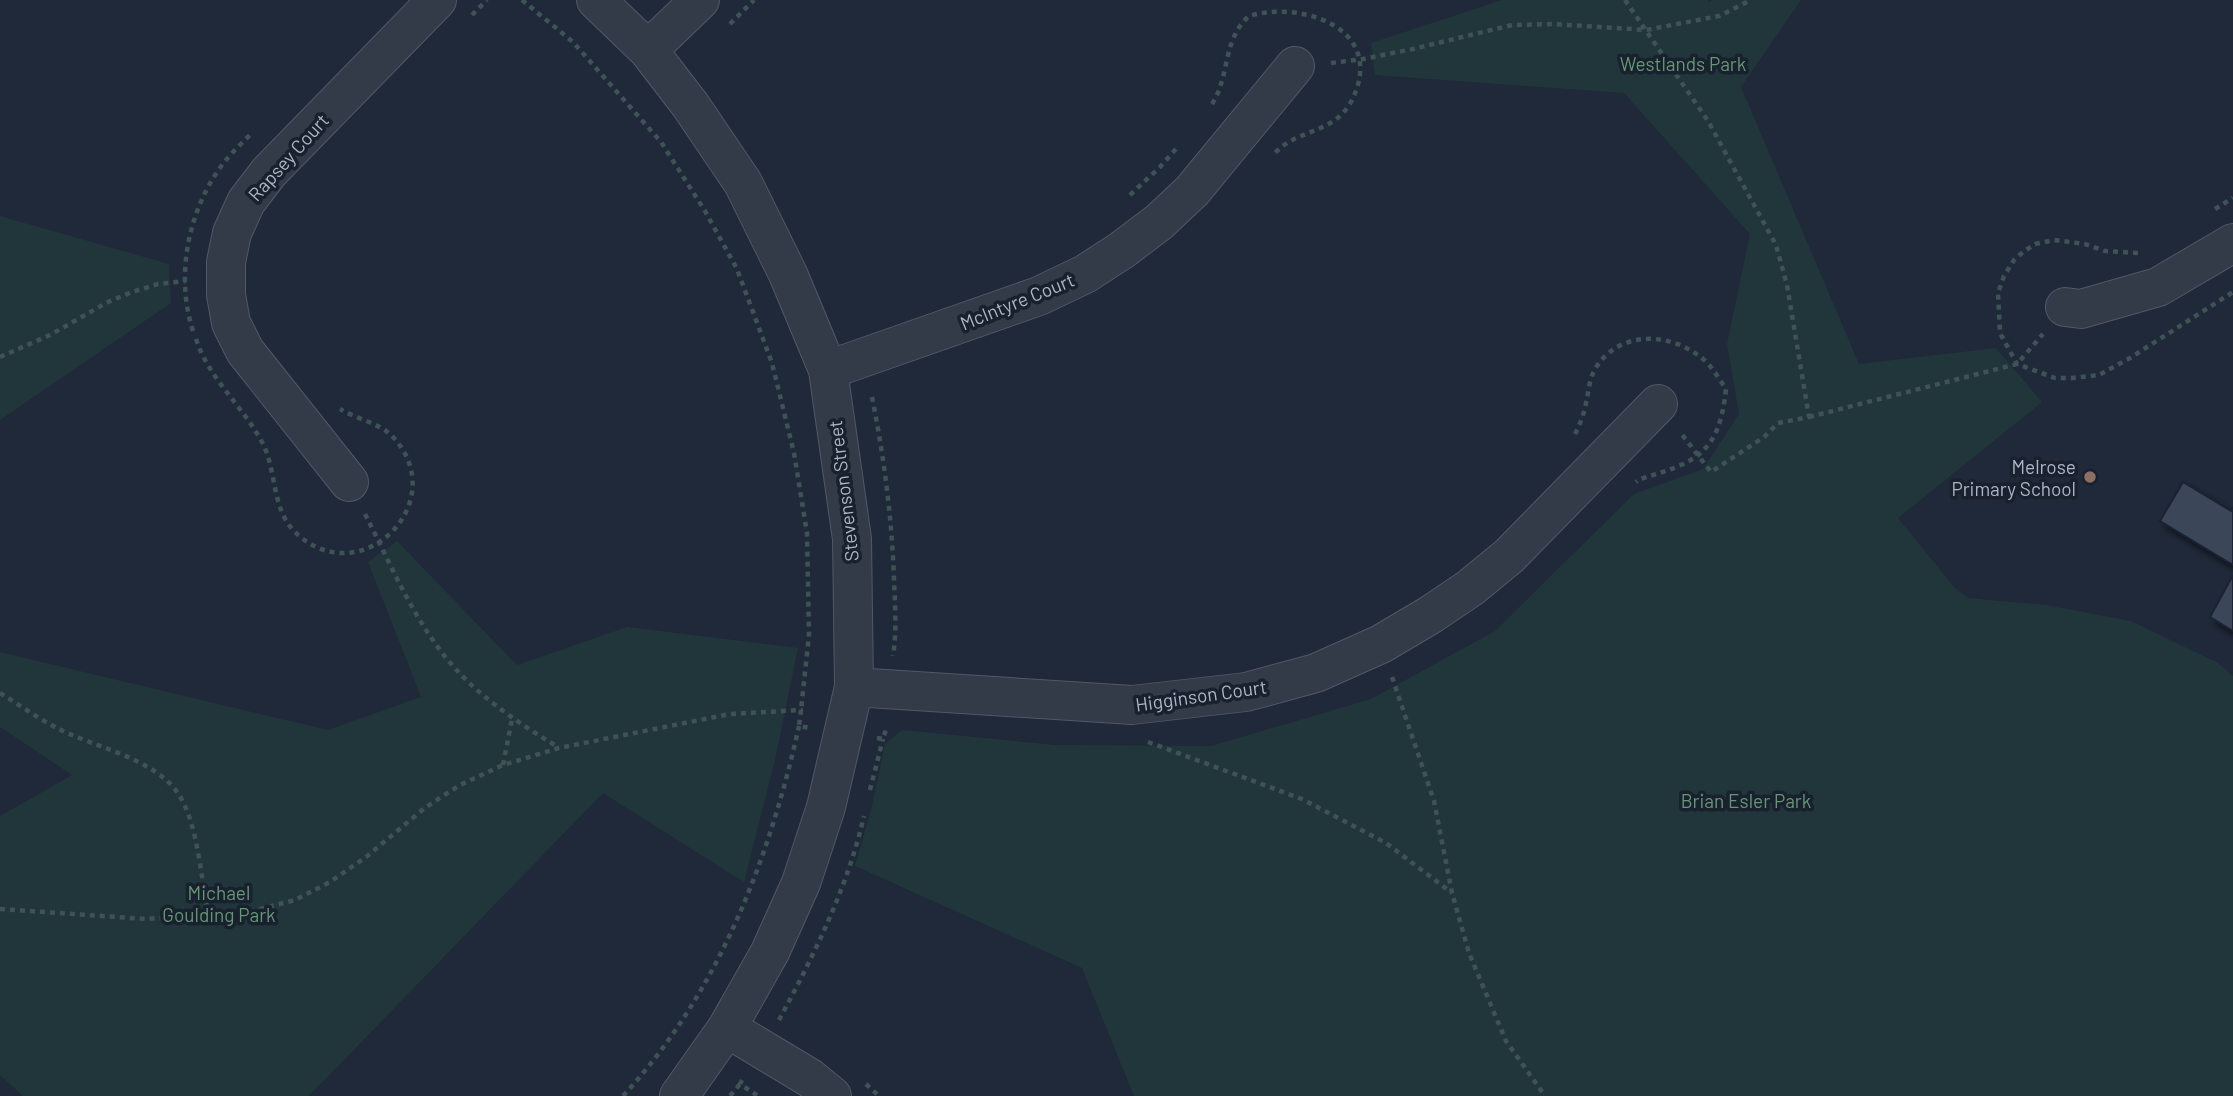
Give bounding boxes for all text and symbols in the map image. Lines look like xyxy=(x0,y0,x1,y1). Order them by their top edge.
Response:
park label: Westlands Park xyxy=(1620,52,1746,75)
street label: Rapsey Court xyxy=(243,109,333,205)
street label: McIntyre Court xyxy=(957,268,1077,334)
street label: Stevenson Street xyxy=(823,419,863,563)
place label: Melrose Primary School xyxy=(1951,455,2076,500)
marker: Melrose Primary School xyxy=(2082,469,2098,485)
street label: Higginson Court xyxy=(1134,674,1268,716)
park label: Brian Esler Park xyxy=(1681,789,1811,812)
park label: Michael Goulding Park xyxy=(162,881,276,926)

